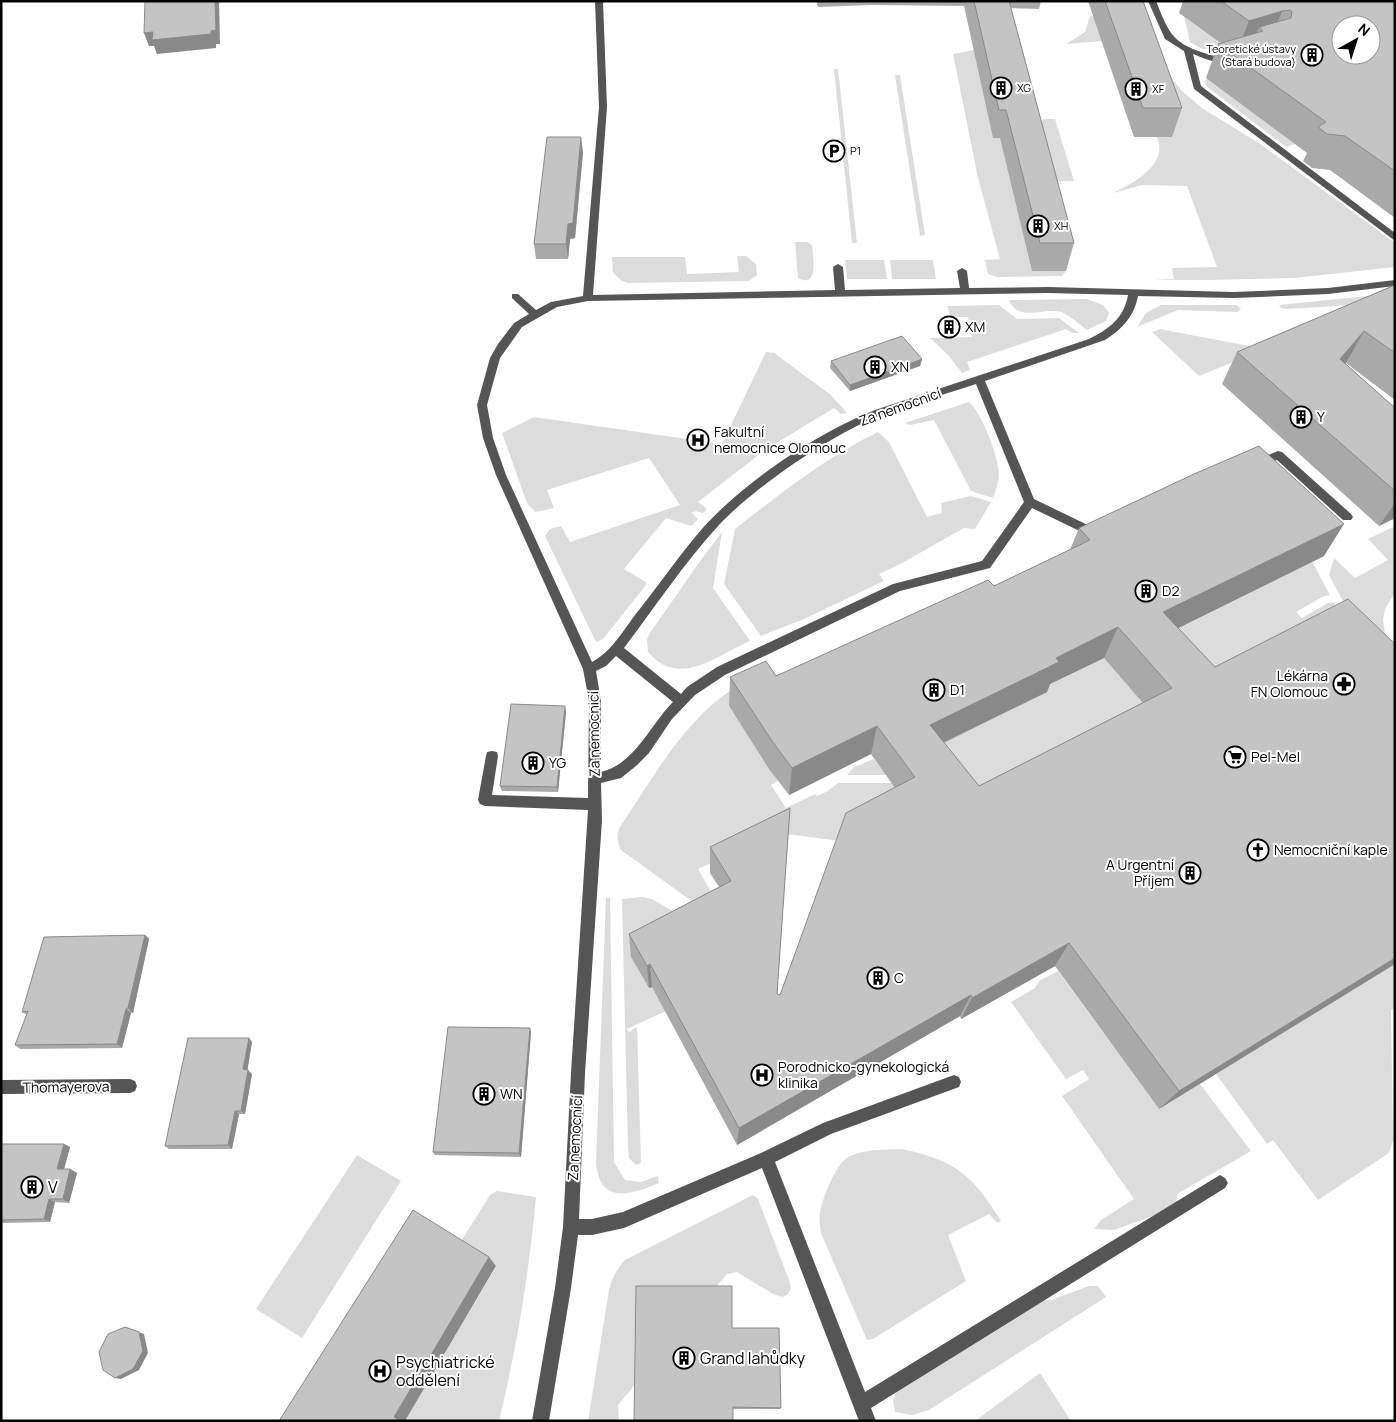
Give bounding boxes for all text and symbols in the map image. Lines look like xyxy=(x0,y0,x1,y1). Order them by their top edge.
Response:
north arrow xyxy=(1331,15,1381,65)
text: N xyxy=(1355,19,1374,40)
place label: Teoretické ústavy (Stará budova) xyxy=(1206,41,1296,69)
building icon: Teoretické ústavy (Stará budova) xyxy=(1300,43,1324,67)
building icon: XG xyxy=(989,76,1013,100)
building icon: XF xyxy=(1124,77,1148,101)
place label: XG xyxy=(1017,80,1031,95)
place label: XF xyxy=(1152,81,1165,96)
parking icon: P1 xyxy=(822,139,846,163)
place label: P1 xyxy=(850,143,861,158)
building icon: XH xyxy=(1026,214,1050,238)
place label: XH xyxy=(1054,218,1068,233)
building icon: XM xyxy=(937,315,961,339)
place label: XM xyxy=(965,317,985,336)
building icon: XN xyxy=(863,355,887,379)
place label: XN xyxy=(891,357,909,376)
street label: Za nemocnicí xyxy=(856,383,943,430)
building icon: Y xyxy=(1289,405,1313,429)
place label: Y xyxy=(1317,407,1325,426)
place label: Fakultní nemocnice Olomouc xyxy=(714,422,846,457)
hospital icon: Fakultní nemocnice Olomouc xyxy=(686,428,710,452)
building icon: D2 xyxy=(1134,579,1158,603)
place label: D2 xyxy=(1162,581,1179,600)
place label: Lékárna FN Olomouc xyxy=(1251,666,1328,701)
pharmacy icon: Lékárna FN Olomouc xyxy=(1332,672,1356,696)
building icon: D1 xyxy=(922,678,946,702)
place label: D1 xyxy=(950,680,965,699)
street label: Za nemocnicí xyxy=(583,691,604,777)
supermarket icon: Pel-Mel xyxy=(1223,745,1247,769)
place label: Pel-Mel xyxy=(1251,747,1300,766)
building icon: YG xyxy=(521,751,545,775)
place label: YG xyxy=(549,753,566,772)
church icon: Nemocniční kaple xyxy=(1246,838,1270,862)
place label: Nemocniční kaple xyxy=(1274,840,1388,859)
place label: A Urgentní Příjem xyxy=(1106,855,1174,890)
building icon: A Urgentní Příjem xyxy=(1178,861,1202,885)
building icon: C xyxy=(866,966,890,990)
place label: C xyxy=(894,968,904,987)
place label: Porodnicko-gynekologická klinika xyxy=(778,1057,949,1092)
hospital icon: Porodnicko-gynekologická klinika xyxy=(750,1063,774,1087)
street label: Thomayerova xyxy=(22,1076,110,1097)
building icon: WN xyxy=(472,1082,496,1106)
place label: WN xyxy=(500,1084,523,1103)
street label: Za nemocnicí xyxy=(563,1095,586,1181)
building icon: V xyxy=(20,1175,44,1199)
place label: V xyxy=(48,1176,58,1198)
building icon: Grand lahůdky xyxy=(672,1346,696,1370)
place label: Grand lahůdky xyxy=(700,1347,806,1369)
place label: Psychiatrické oddělení xyxy=(396,1351,495,1391)
hospital icon: Psychiatrické oddělení xyxy=(368,1359,392,1383)

